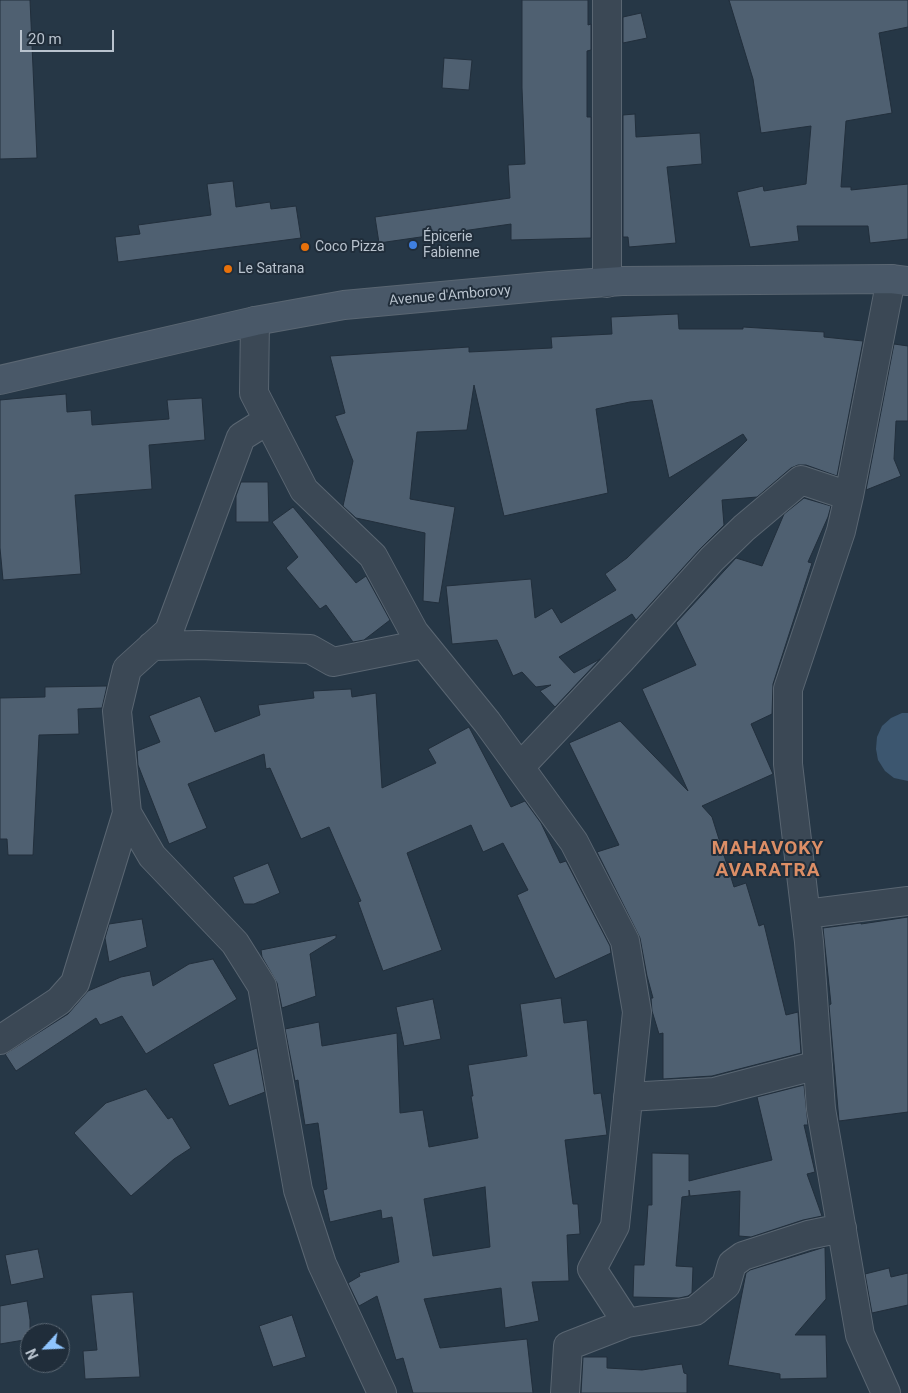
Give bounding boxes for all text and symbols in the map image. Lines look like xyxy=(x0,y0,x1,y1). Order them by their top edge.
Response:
scale bar xyxy=(22,20,116,52)
text: 20 m xyxy=(28,30,62,48)
place label: Épicerie Fabienne xyxy=(423,229,480,262)
place label: Coco Pizza xyxy=(315,239,385,255)
marker: Épicerie Fabienne xyxy=(407,239,419,251)
marker: Coco Pizza xyxy=(299,241,311,253)
place label: Le Satrana xyxy=(238,261,304,277)
marker: Le Satrana xyxy=(222,263,234,275)
street label: Avenue d'Amborovy xyxy=(389,282,511,310)
district label: MAHAVOKY AVARATRA xyxy=(711,838,825,882)
north arrow xyxy=(20,1323,70,1373)
text: N xyxy=(23,1346,42,1362)

